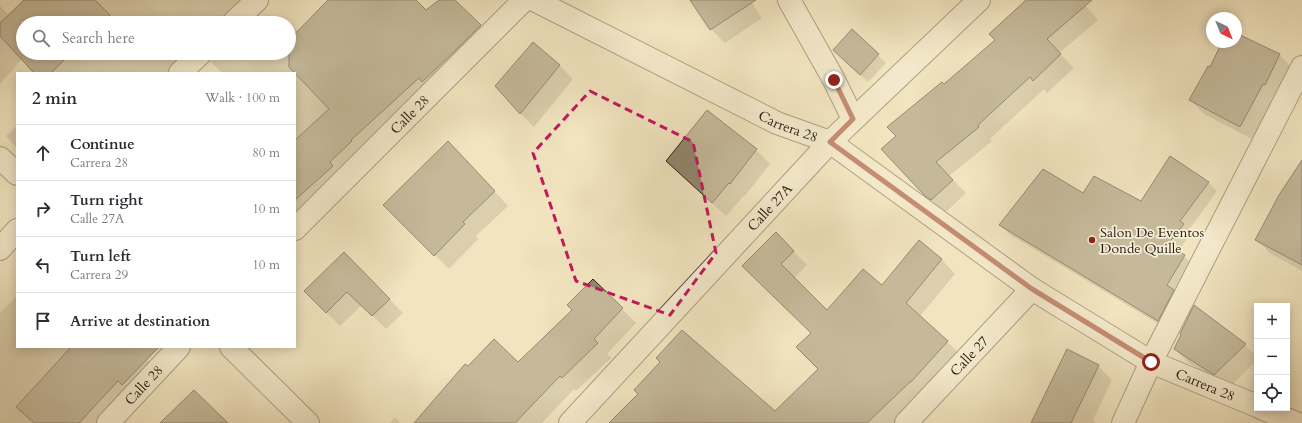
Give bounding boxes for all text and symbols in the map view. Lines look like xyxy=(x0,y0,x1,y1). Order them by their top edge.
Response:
north arrow xyxy=(1206,12,1242,48)
search box xyxy=(16,16,296,60)
icon: search xyxy=(30,27,52,49)
text: Search here xyxy=(62,28,135,48)
route end xyxy=(825,71,843,89)
text: 2 min xyxy=(32,87,77,110)
text: Walk · 100 m xyxy=(205,89,280,107)
street label: Calle 28 xyxy=(386,91,434,139)
street label: Carrera 28 xyxy=(755,106,820,147)
text: Continue xyxy=(70,134,135,154)
icon: ahead xyxy=(32,142,54,164)
text: 80 m xyxy=(252,144,280,162)
text: Carrera 28 xyxy=(70,154,128,172)
street label: Calle 27A xyxy=(743,180,797,235)
text: Turn right xyxy=(70,190,143,210)
icon: right xyxy=(32,198,54,220)
text: 10 m xyxy=(252,200,280,218)
text: Calle 27A xyxy=(70,210,124,228)
place label: Salon De Eventos Donde Quille xyxy=(1100,223,1204,258)
marker: Salon De Eventos Donde Quille xyxy=(1087,235,1097,245)
text: Turn left xyxy=(70,246,131,266)
icon: left xyxy=(32,254,54,276)
text: 10 m xyxy=(252,256,280,274)
text: Carrera 29 xyxy=(70,266,128,284)
map controls xyxy=(1254,303,1290,411)
button: + xyxy=(1254,303,1290,339)
icon: arrive xyxy=(32,310,54,332)
text: Arrive at destination xyxy=(70,311,210,331)
street label: Calle 27 xyxy=(946,332,993,380)
button: − xyxy=(1254,339,1290,375)
route start xyxy=(1142,353,1160,371)
street label: Calle 28 xyxy=(120,361,167,410)
street label: Carrera 28 xyxy=(1173,364,1238,406)
button: locate xyxy=(1254,375,1290,411)

